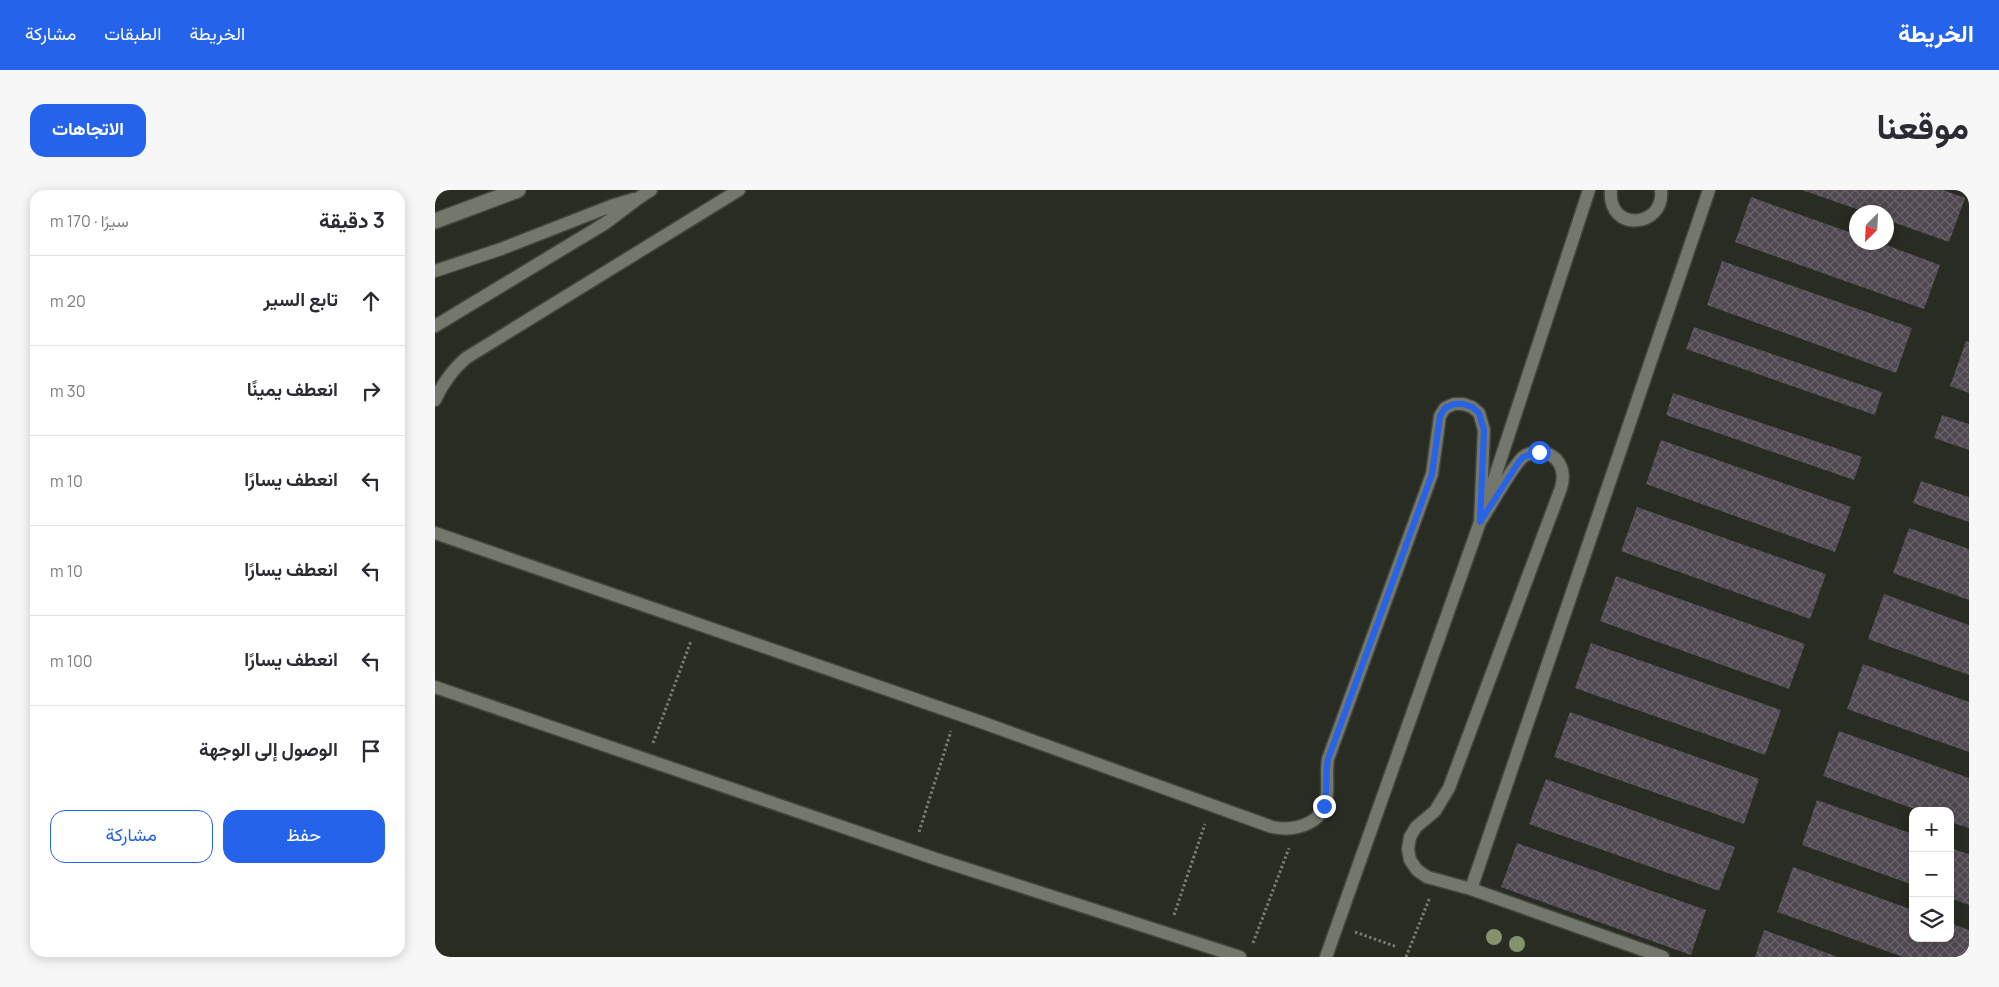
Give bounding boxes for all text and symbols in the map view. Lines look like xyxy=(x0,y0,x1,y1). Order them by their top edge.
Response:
text: الخريطة xyxy=(1898,16,1974,49)
text: مشاركة xyxy=(25,21,76,45)
text: الطبقات xyxy=(104,21,161,45)
text: الخريطة xyxy=(189,21,245,45)
text: موقعنا xyxy=(1876,102,1969,150)
button: الاتجاهات xyxy=(30,104,146,157)
north arrow xyxy=(1849,205,1894,250)
text: 3 دقيقة xyxy=(319,206,385,234)
text: سيرًا · 170 m xyxy=(50,210,129,232)
text: تابع السير xyxy=(263,286,338,312)
icon: ahead xyxy=(357,287,385,315)
text: 20 m xyxy=(50,290,86,312)
text: انعطف يمينًا xyxy=(247,376,338,402)
icon: right xyxy=(357,377,385,405)
text: 30 m xyxy=(50,380,85,402)
route start xyxy=(1528,441,1551,464)
text: انعطف يسارًا xyxy=(244,466,338,492)
icon: left xyxy=(357,467,385,495)
text: 10 m xyxy=(50,470,83,492)
text: انعطف يسارًا xyxy=(244,556,338,582)
icon: left xyxy=(357,557,385,585)
text: 10 m xyxy=(50,560,83,582)
text: انعطف يسارًا xyxy=(244,646,338,672)
icon: left xyxy=(357,647,385,675)
text: 100 m xyxy=(50,650,93,672)
text: الوصول إلى الوجهة xyxy=(199,736,338,762)
icon: arrive xyxy=(357,737,385,765)
route end xyxy=(1313,795,1336,818)
map controls xyxy=(1909,807,1954,942)
button: + xyxy=(1909,807,1954,852)
button: مشاركة xyxy=(50,810,213,863)
button: حفظ xyxy=(223,810,385,863)
button: − xyxy=(1909,852,1954,897)
button: layers xyxy=(1909,897,1954,942)

